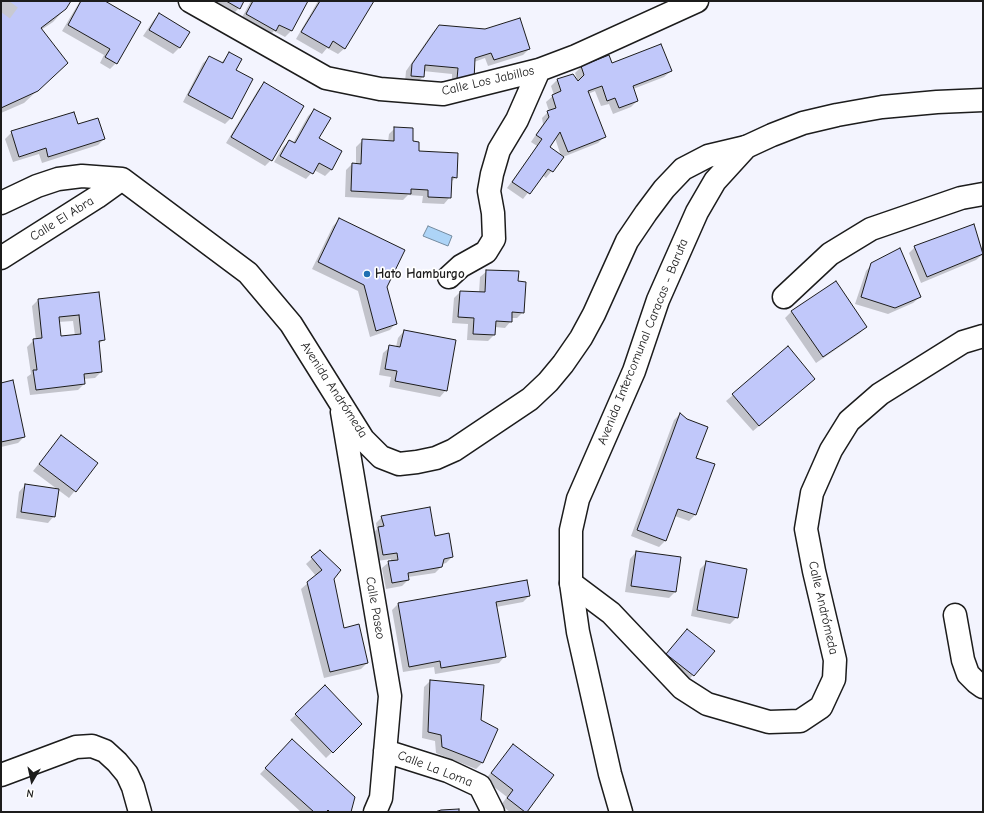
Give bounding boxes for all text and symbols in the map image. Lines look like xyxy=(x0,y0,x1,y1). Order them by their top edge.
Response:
street label: Calle Los Jabillos xyxy=(440,63,536,99)
street label: Calle El Abra xyxy=(27,193,97,245)
street label: Avenida Intercomunal Caracas - Baruta xyxy=(594,237,692,447)
place label: Hato Hamburgo xyxy=(375,266,465,282)
marker: Hato Hamburgo xyxy=(362,269,372,279)
street label: Avenida Andrómeda xyxy=(297,339,371,441)
street label: Calle Andrómeda xyxy=(805,560,841,656)
street label: Calle Paseo xyxy=(362,575,388,641)
street label: Calle La Loma xyxy=(395,748,475,790)
north arrow xyxy=(12,761,52,801)
text: N xyxy=(25,786,35,800)

